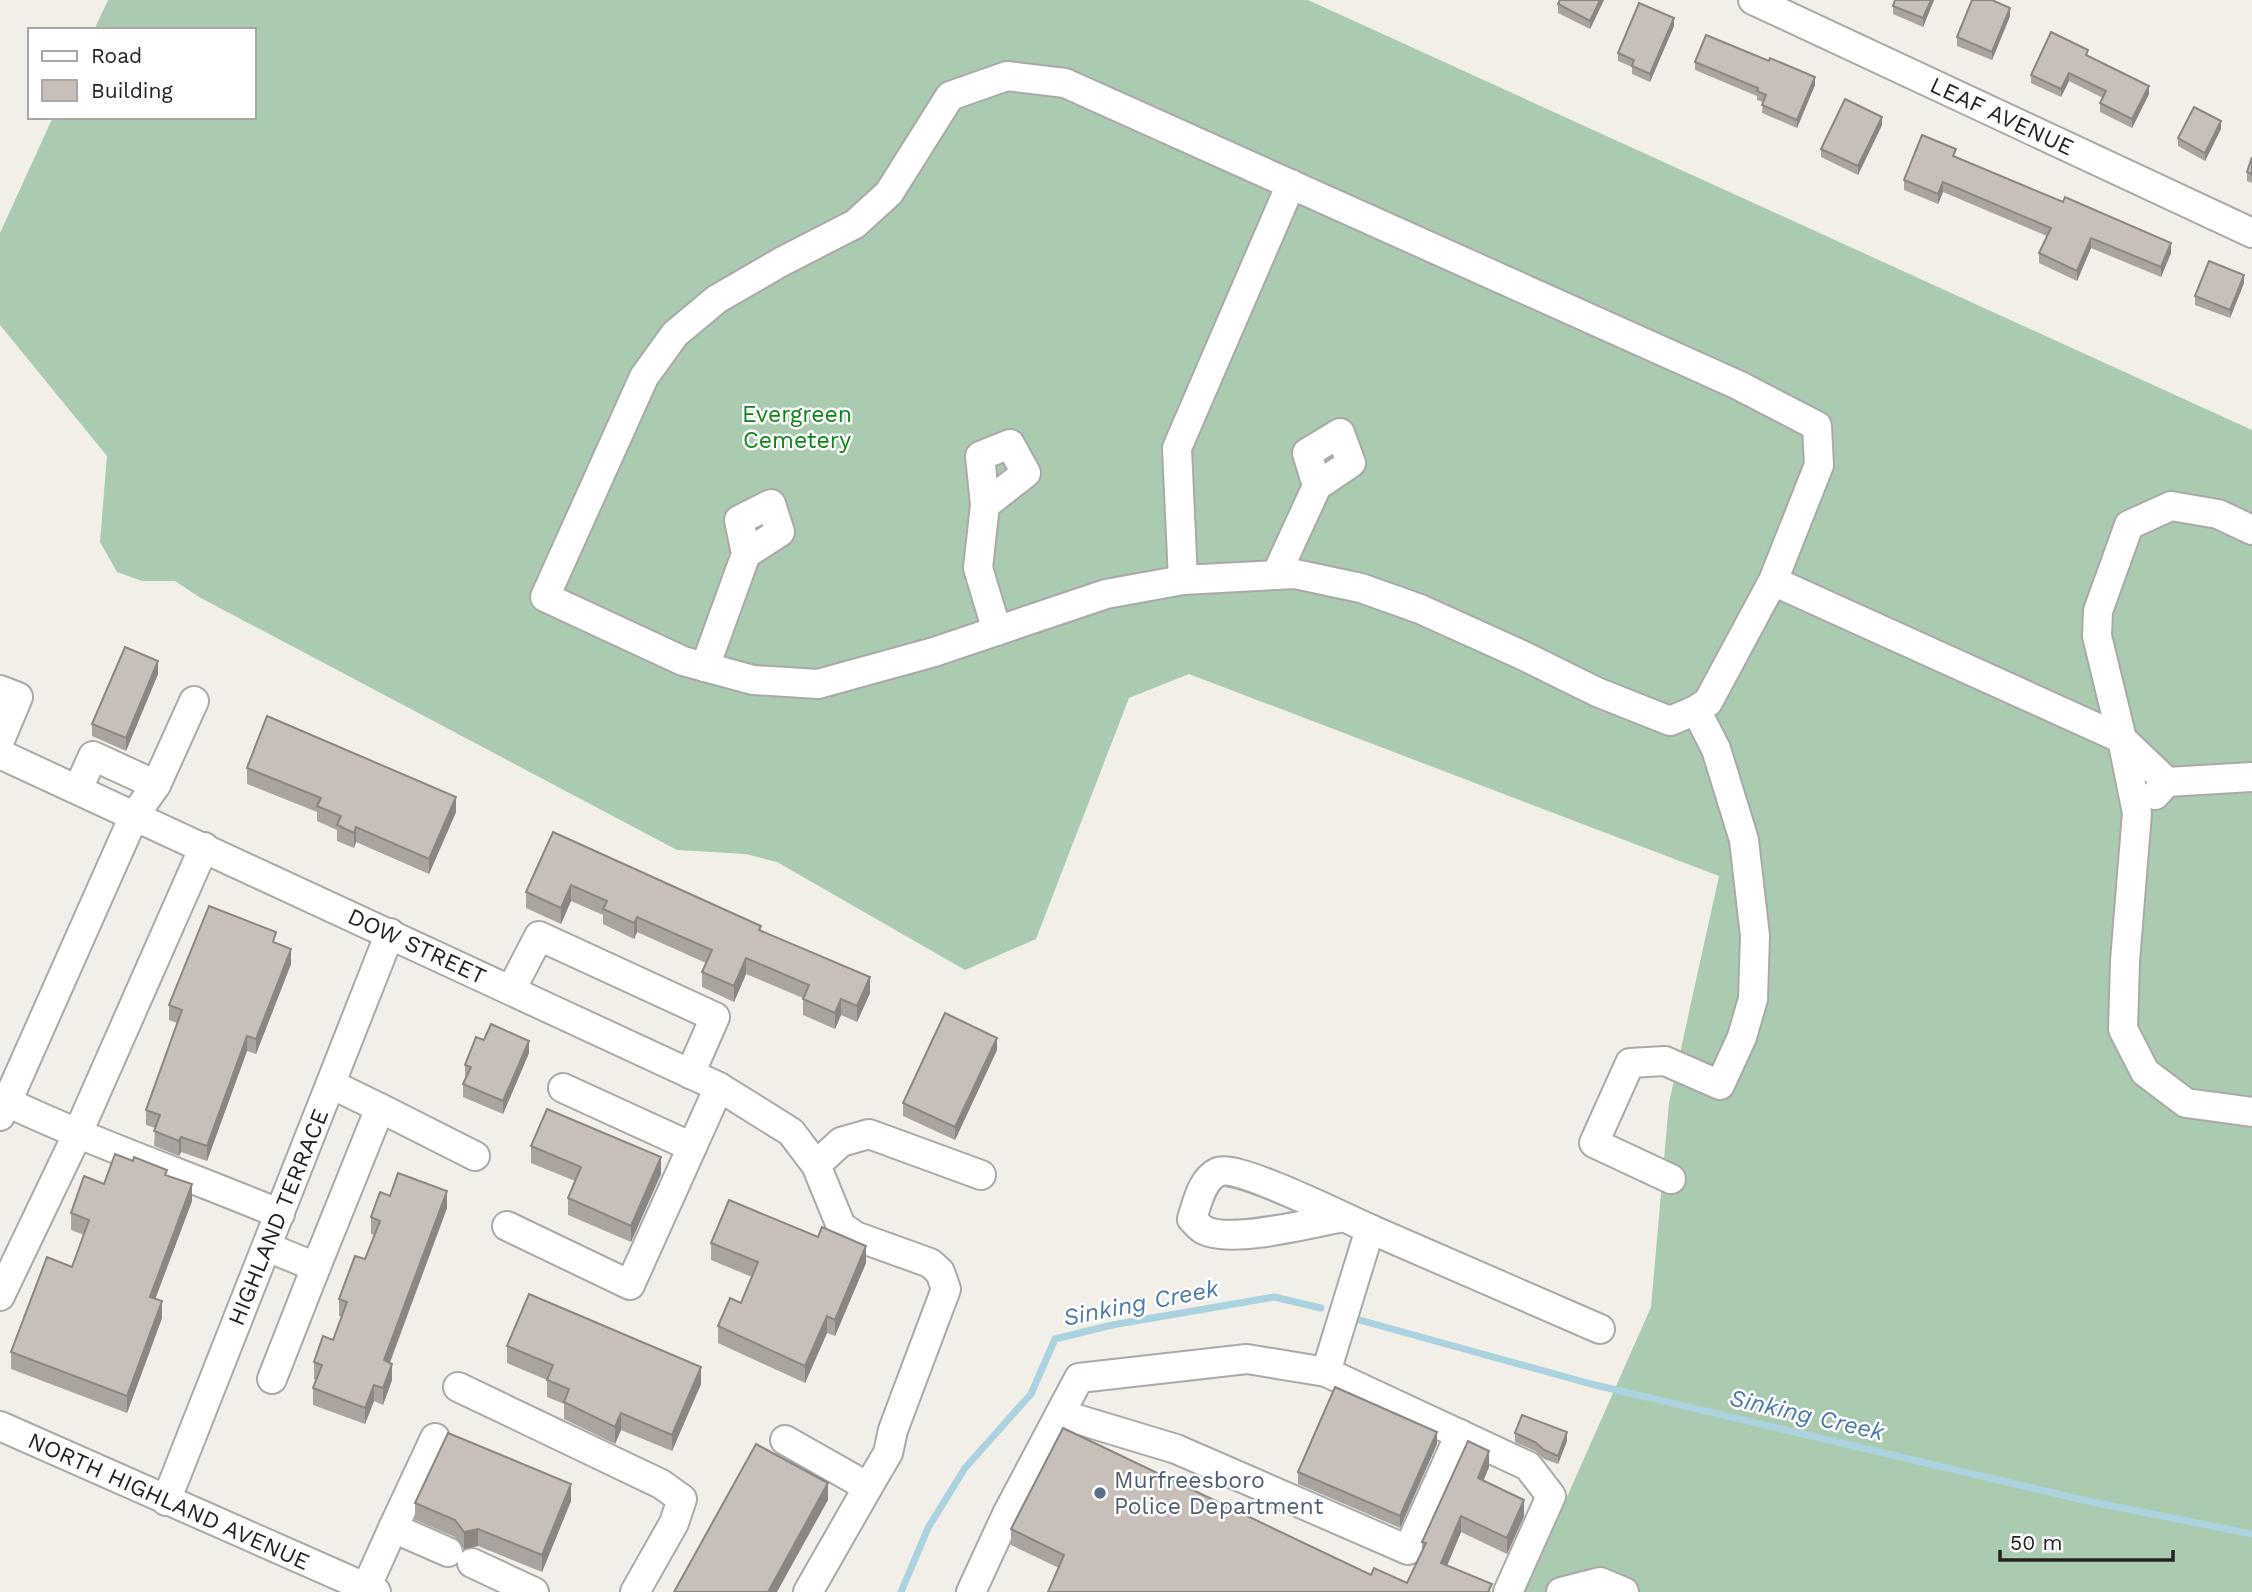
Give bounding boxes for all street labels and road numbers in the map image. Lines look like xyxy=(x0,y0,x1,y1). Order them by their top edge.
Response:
street label: LEAF AVENUE xyxy=(1926,71,2078,161)
street label: DOW STREET xyxy=(343,903,490,990)
street label: HIGHLAND TERRACE xyxy=(223,1105,334,1329)
street label: NORTH HIGHLAND AVENUE xyxy=(24,1427,314,1576)

